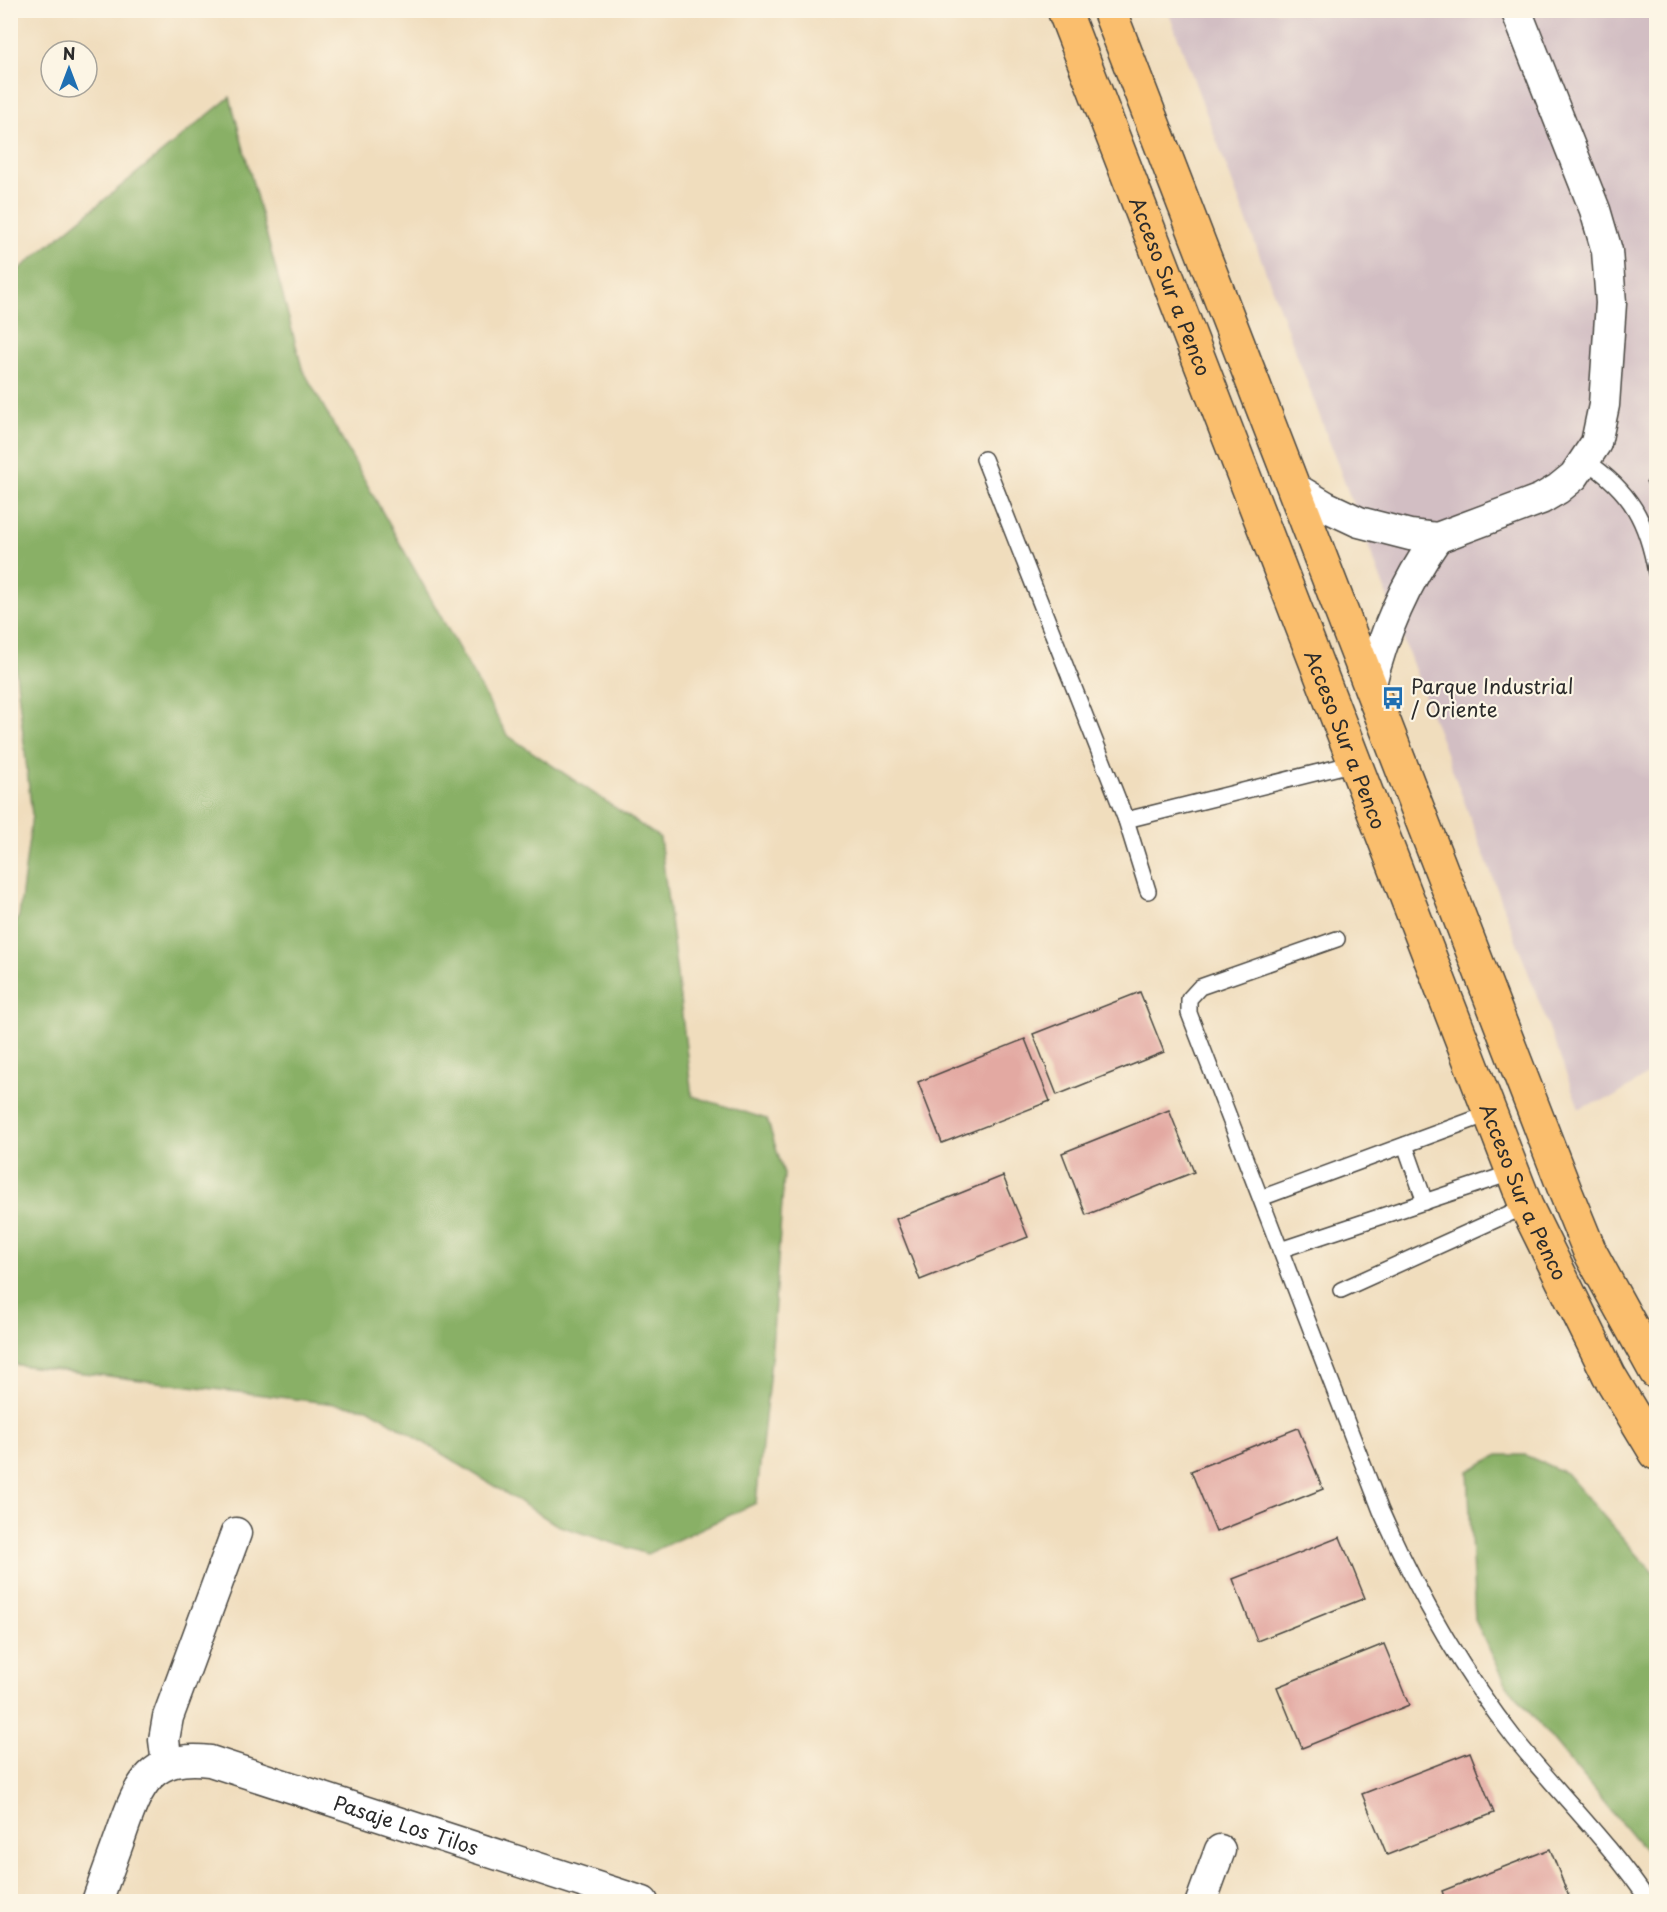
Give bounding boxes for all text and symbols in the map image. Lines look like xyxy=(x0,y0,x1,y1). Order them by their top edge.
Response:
north arrow xyxy=(39,39,99,99)
text: N xyxy=(63,41,75,65)
street label: Acceso Sur a Penco xyxy=(1122,192,1219,380)
street label: Acceso Sur a Penco xyxy=(1298,645,1394,833)
place label: Parque Industrial / Oriente xyxy=(1411,671,1573,724)
bus stop icon: Parque Industrial / Oriente xyxy=(1380,685,1406,711)
street label: Acceso Sur a Penco xyxy=(1473,1099,1575,1285)
street label: Pasaje Los Tilos xyxy=(330,1787,483,1862)

